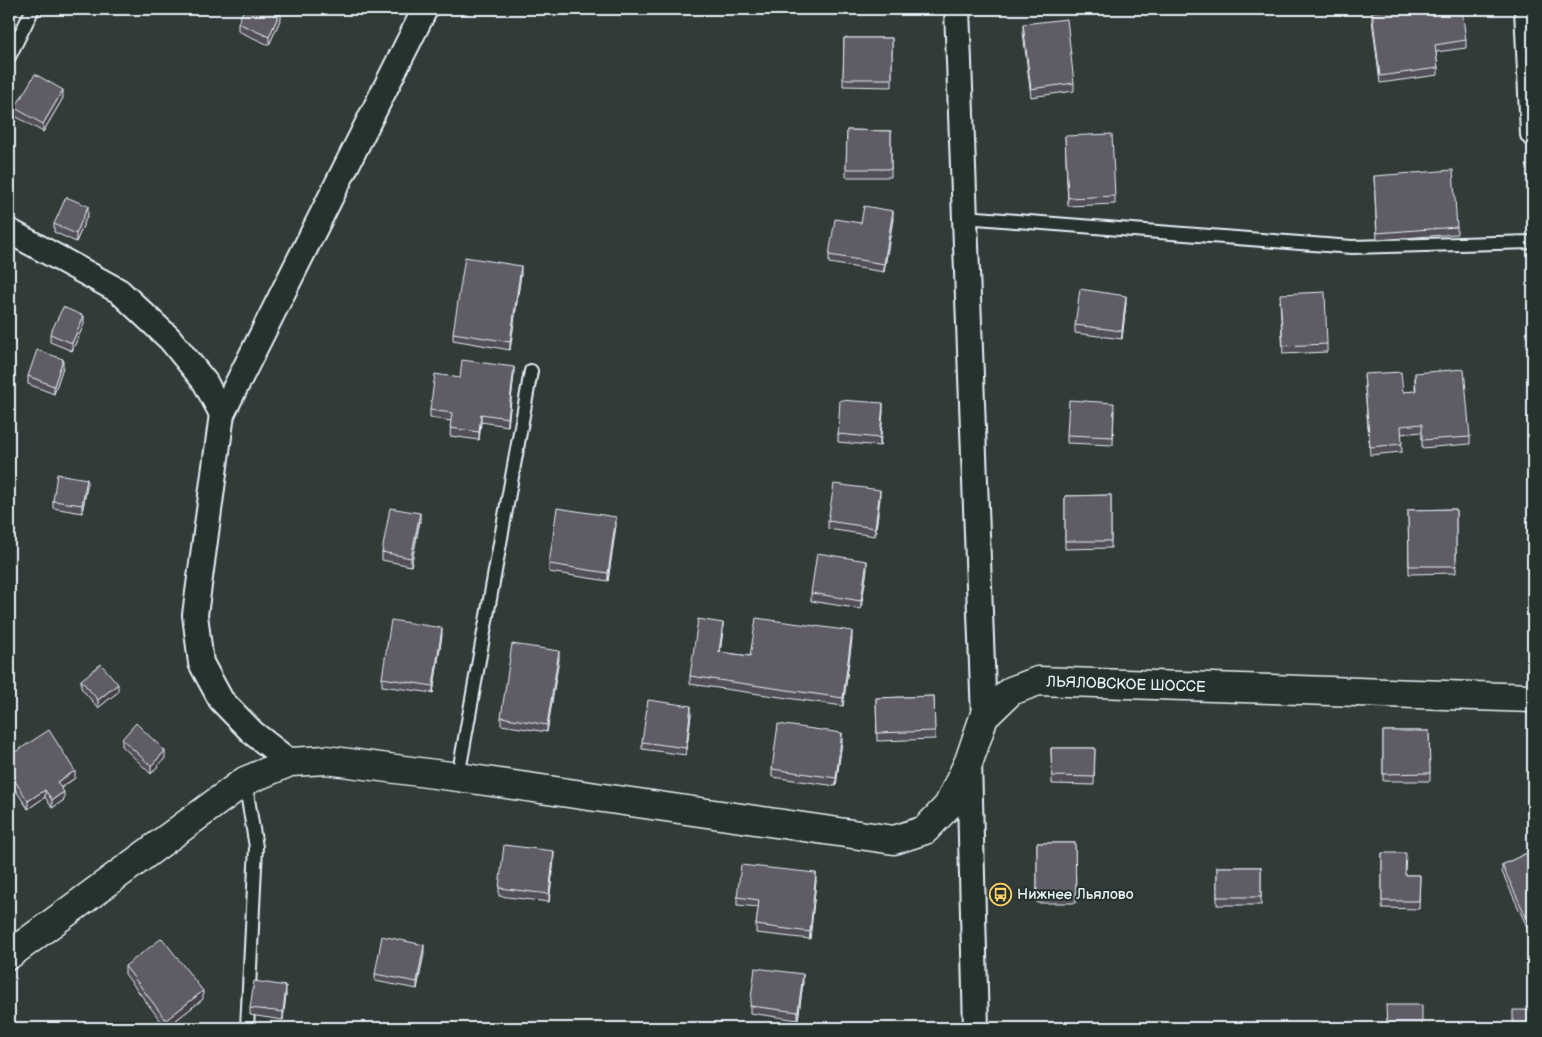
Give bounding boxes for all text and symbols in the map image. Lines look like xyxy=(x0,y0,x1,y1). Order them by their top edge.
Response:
street label: ЛЬЯЛОВСКОЕ ШОССЕ xyxy=(1045,672,1206,697)
bus stop icon: Нижнее Льялово xyxy=(989,882,1013,906)
place label: Нижнее Льялово xyxy=(1017,885,1134,904)

